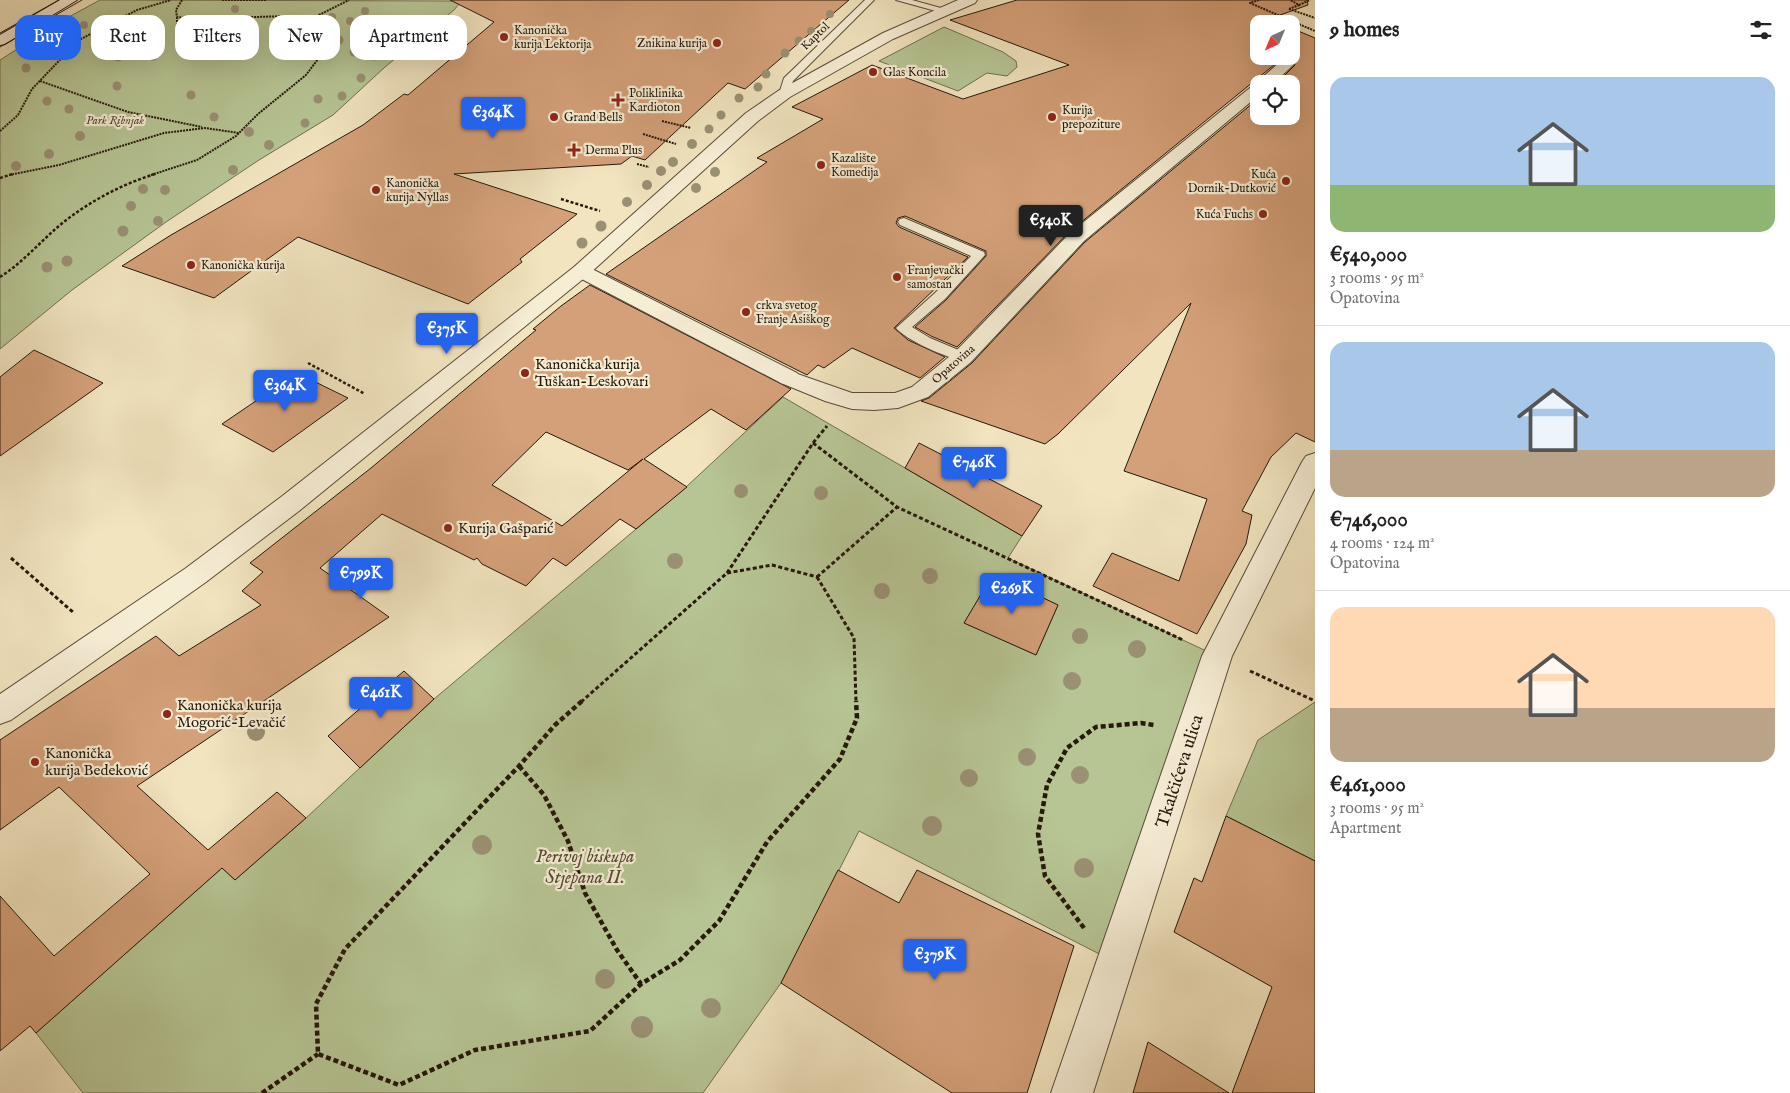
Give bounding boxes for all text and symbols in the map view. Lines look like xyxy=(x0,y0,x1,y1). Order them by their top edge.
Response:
chip: Buy xyxy=(15,15,81,60)
chip: Rent xyxy=(91,15,165,60)
chip: Filters xyxy=(175,15,259,60)
chip: New xyxy=(269,15,340,60)
chip: Apartment xyxy=(350,15,467,60)
north arrow xyxy=(1250,15,1300,65)
map controls xyxy=(1250,15,1300,125)
icon: filters xyxy=(1747,16,1775,44)
text: 9 homes xyxy=(1330,17,1399,44)
street label: Kaptol xyxy=(798,19,834,54)
place label: Kanonička kurija Lektorija xyxy=(514,23,592,52)
marker: Kanonička kurija Lektorija xyxy=(498,31,510,43)
place label: Znikina kurija xyxy=(637,36,708,51)
marker: Znikina kurija xyxy=(711,37,723,49)
place label: Glas Koncila xyxy=(883,65,947,80)
marker: Glas Koncila xyxy=(867,66,879,78)
button: locate xyxy=(1250,75,1300,125)
place label: Poliklinika Kardioton xyxy=(629,86,684,115)
marker: Poliklinika Kardioton xyxy=(611,93,625,107)
pin: €364K xyxy=(458,96,528,139)
text: €364K xyxy=(472,103,514,123)
place label: Kurija prepoziture xyxy=(1062,103,1121,133)
icon: home xyxy=(1508,109,1598,199)
place label: Grand Bells xyxy=(564,110,623,125)
marker: Grand Bells xyxy=(548,111,560,123)
marker: Kurija prepoziture xyxy=(1046,111,1058,123)
park label: Park Ribnjak xyxy=(86,113,144,128)
marker: Derma Plus xyxy=(567,143,581,157)
place label: Derma Plus xyxy=(585,143,642,158)
place label: Kazalište Komedija xyxy=(831,151,879,180)
marker: Kazalište Komedija xyxy=(815,159,827,171)
place label: Kuća Dornik-Dutković xyxy=(1188,167,1277,196)
marker: Kuća Dornik-Dutković xyxy=(1280,175,1292,187)
place label: Kanonička kurija Nyllas xyxy=(386,176,449,205)
marker: Kanonička kurija Nyllas xyxy=(370,184,382,196)
pin: €540K xyxy=(1016,204,1086,247)
place label: Kuća Fuchs xyxy=(1196,207,1253,222)
marker: Kuća Fuchs xyxy=(1257,208,1269,220)
text: €540K xyxy=(1030,211,1072,231)
text: €540,000 xyxy=(1330,242,1407,269)
place label: Kanonička kurija xyxy=(201,258,286,273)
marker: Kanonička kurija xyxy=(185,259,197,271)
place label: Franjevački samostan xyxy=(907,263,964,292)
text: 3 rooms · 95 m² xyxy=(1330,269,1424,289)
marker: Franjevački samostan xyxy=(891,271,903,283)
text: Opatovina xyxy=(1330,289,1400,309)
place label: crkva svetog Franje Asiškog xyxy=(756,298,830,327)
marker: crkva svetog Franje Asiškog xyxy=(740,306,752,318)
pin: €375K xyxy=(412,312,482,355)
text: €375K xyxy=(427,319,467,339)
street label: Opatovina xyxy=(929,341,979,388)
place label: Kanonička kurija Tuškan-Leskovari xyxy=(535,355,649,391)
marker: Kanonička kurija Tuškan-Leskovari xyxy=(519,367,531,379)
pin: €364K xyxy=(250,370,320,412)
icon: home xyxy=(1508,375,1598,465)
text: €364K xyxy=(264,376,306,396)
pin: €746K xyxy=(939,446,1009,489)
text: €746K xyxy=(953,453,995,473)
text: €746,000 xyxy=(1330,507,1408,534)
place label: Kurija Gašparić xyxy=(458,519,554,538)
marker: Kurija Gašparić xyxy=(442,522,454,534)
text: 4 rooms · 124 m² xyxy=(1330,534,1435,554)
text: Opatovina xyxy=(1330,554,1400,574)
pin: €799K xyxy=(326,558,396,600)
text: €799K xyxy=(340,564,382,584)
pin: €269K xyxy=(977,572,1047,615)
text: €269K xyxy=(991,579,1033,599)
icon: home xyxy=(1508,640,1598,730)
pin: €461K xyxy=(346,676,416,719)
text: €461K xyxy=(360,683,402,703)
place label: Kanonička kurija Mogorić-Levačić xyxy=(177,696,286,732)
marker: Kanonička kurija Mogorić-Levačić xyxy=(161,708,173,720)
street label: Tkalčićeva ulica xyxy=(1151,712,1210,831)
place label: Kanonička kurija Bedeković xyxy=(45,744,148,780)
marker: Kanonička kurija Bedeković xyxy=(29,756,41,768)
text: €461,000 xyxy=(1330,772,1406,799)
text: 3 rooms · 95 m² xyxy=(1330,799,1424,819)
text: Apartment xyxy=(1330,819,1401,839)
park label: Perivoj biskupa Stjepana II. xyxy=(536,846,634,890)
pin: €379K xyxy=(900,938,970,981)
text: €379K xyxy=(914,945,956,965)

